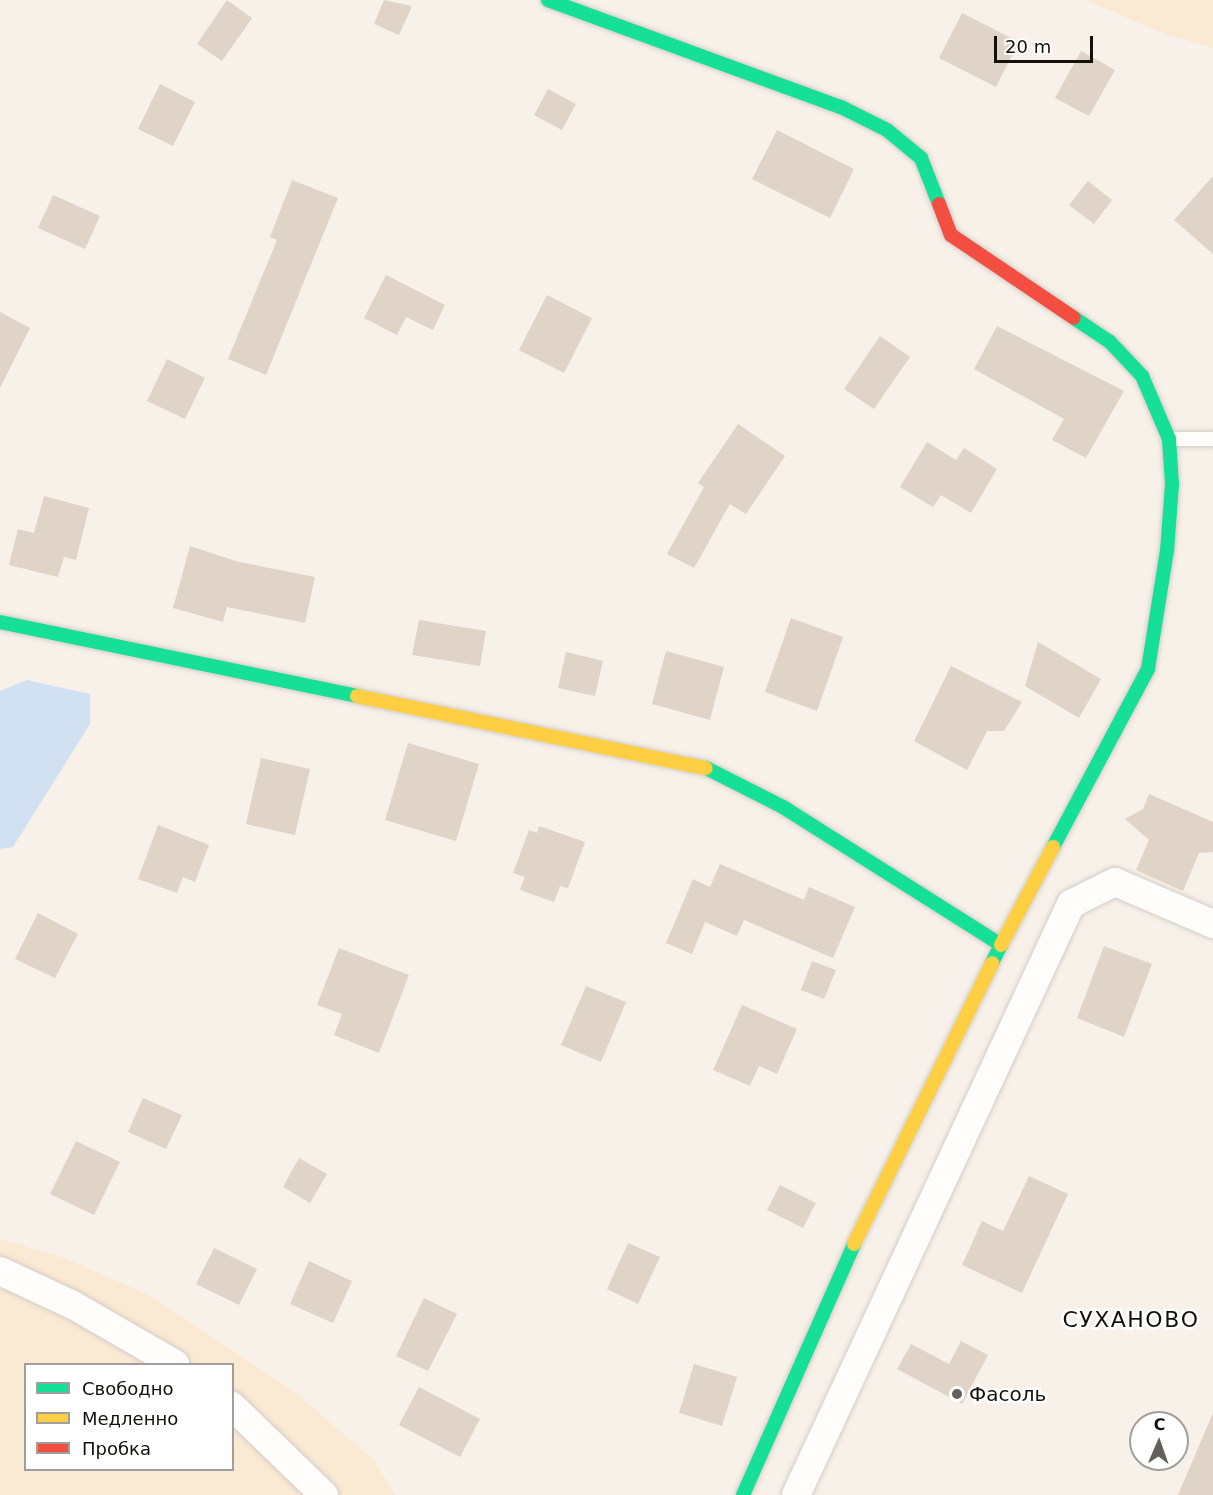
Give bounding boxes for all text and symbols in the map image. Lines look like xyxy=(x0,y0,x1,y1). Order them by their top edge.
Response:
scale bar xyxy=(997,24,1096,62)
text: 20 m xyxy=(1005,36,1051,57)
district label: СУХАНОВО xyxy=(1062,1307,1200,1333)
legend xyxy=(24,1363,234,1471)
text: Свободно xyxy=(82,1378,174,1399)
place label: Фасоль xyxy=(969,1382,1046,1406)
marker: Фасоль xyxy=(950,1387,964,1401)
text: Медленно xyxy=(82,1408,178,1429)
north arrow xyxy=(1129,1411,1189,1471)
text: С xyxy=(1153,1415,1166,1434)
text: Пробка xyxy=(82,1438,151,1459)

